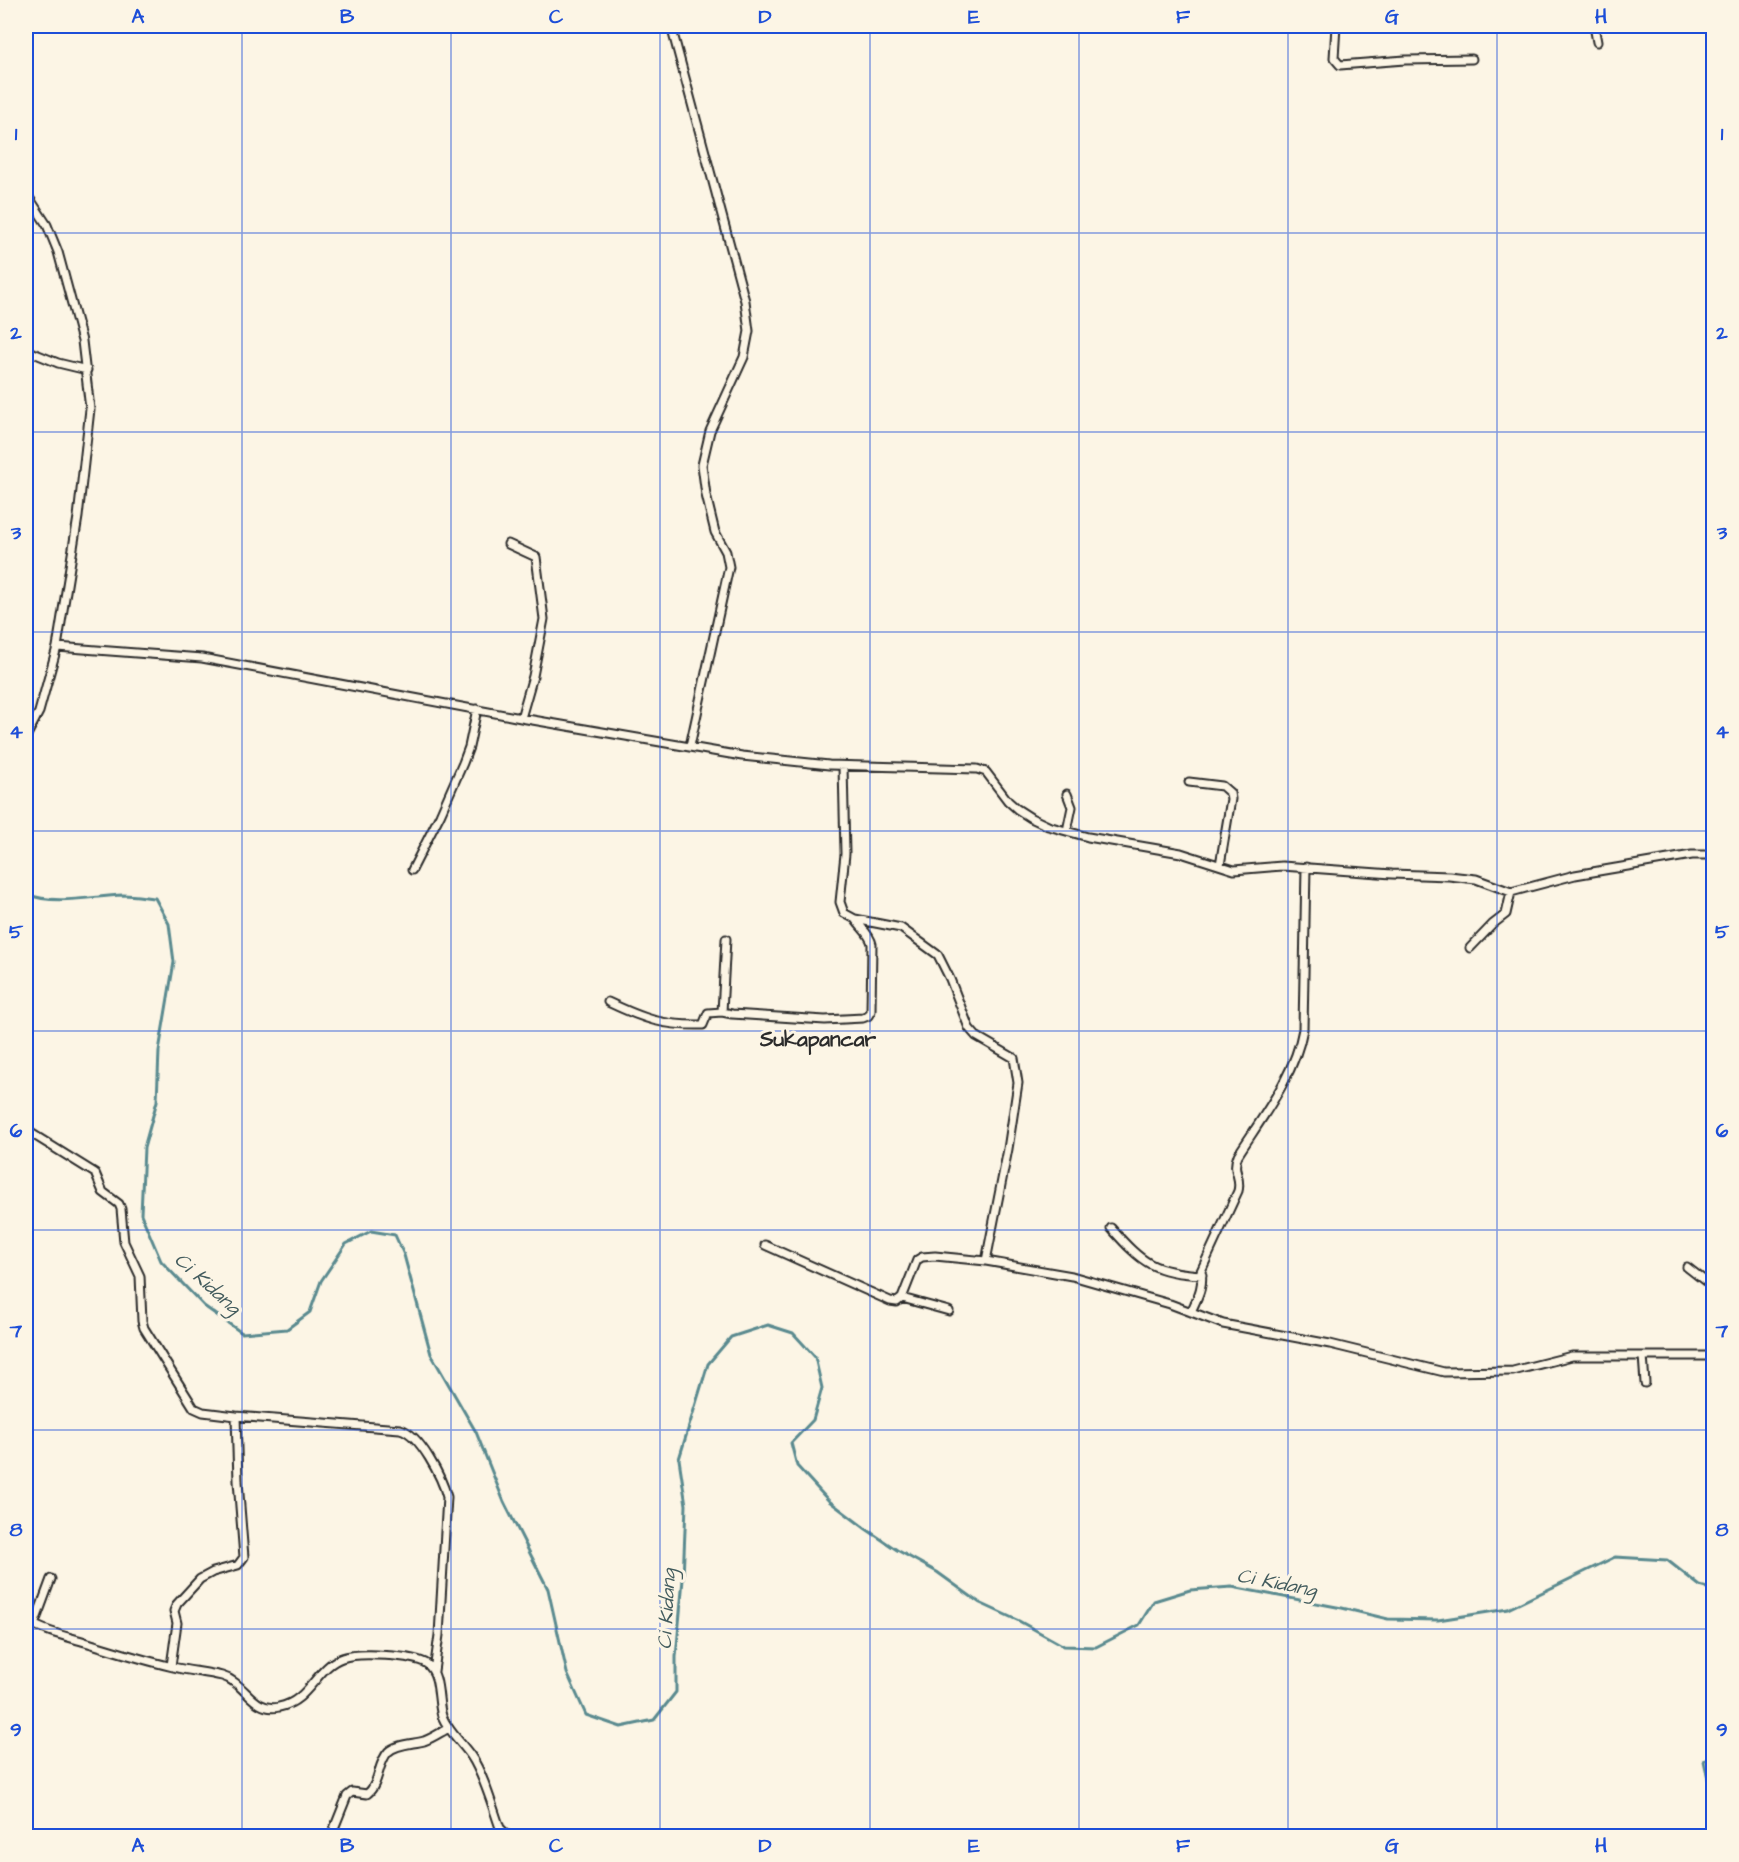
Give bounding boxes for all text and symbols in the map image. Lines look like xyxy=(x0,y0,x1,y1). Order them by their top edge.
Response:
text: A xyxy=(132,3,145,31)
text: B xyxy=(340,3,355,31)
text: C xyxy=(549,3,564,31)
text: D xyxy=(759,3,772,31)
text: E xyxy=(968,3,980,31)
text: F xyxy=(1176,3,1191,31)
text: G xyxy=(1385,3,1399,31)
text: H xyxy=(1595,3,1607,31)
text: 1 xyxy=(15,120,18,148)
text: 1 xyxy=(1721,120,1724,148)
text: 2 xyxy=(9,319,22,347)
text: 2 xyxy=(1715,319,1728,347)
text: 3 xyxy=(10,519,22,547)
text: 3 xyxy=(1716,519,1728,547)
text: 4 xyxy=(9,718,23,746)
text: 4 xyxy=(1715,718,1729,746)
text: 5 xyxy=(9,918,24,946)
text: 5 xyxy=(1715,918,1730,946)
district label: Sukapancar xyxy=(759,1025,876,1055)
text: 6 xyxy=(10,1117,23,1145)
text: 6 xyxy=(1716,1117,1729,1145)
water label: Ci Kidang xyxy=(167,1246,248,1323)
text: 7 xyxy=(9,1317,23,1345)
text: 7 xyxy=(1715,1317,1729,1345)
text: 8 xyxy=(10,1516,23,1544)
text: 8 xyxy=(1716,1516,1729,1544)
water label: Ci Kidang xyxy=(1234,1562,1321,1606)
water label: Ci Kidang xyxy=(651,1566,684,1650)
text: 9 xyxy=(10,1716,22,1744)
text: 9 xyxy=(1716,1716,1728,1744)
text: A xyxy=(132,1832,145,1860)
text: B xyxy=(340,1832,355,1860)
text: C xyxy=(549,1832,564,1860)
text: D xyxy=(759,1832,772,1860)
text: E xyxy=(968,1832,980,1860)
text: F xyxy=(1176,1832,1191,1860)
text: G xyxy=(1385,1832,1399,1860)
text: H xyxy=(1595,1832,1607,1860)

